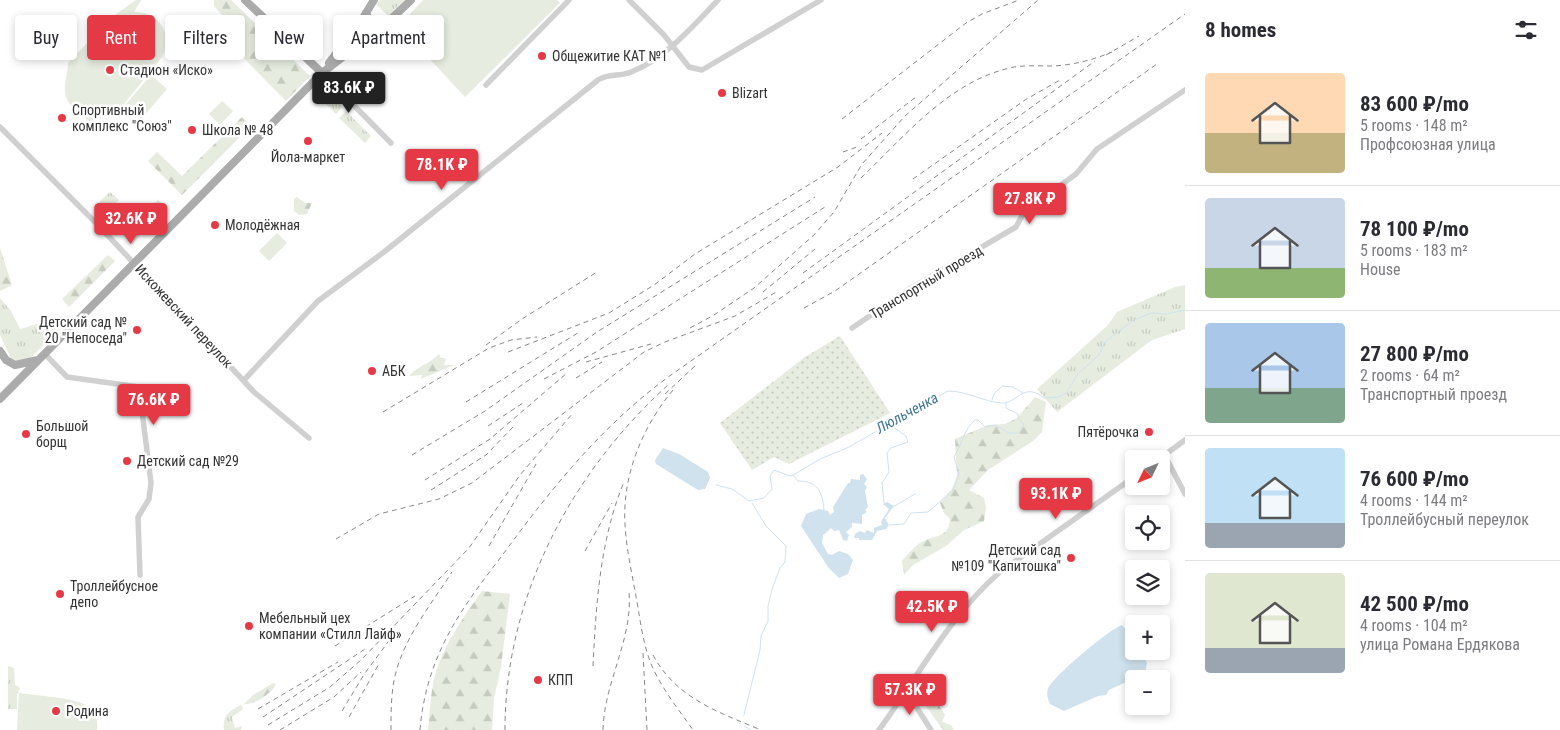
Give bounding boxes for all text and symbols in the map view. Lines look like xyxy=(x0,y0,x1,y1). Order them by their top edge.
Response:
chip: Buy xyxy=(15,15,77,60)
chip: Rent xyxy=(87,15,155,60)
chip: Filters xyxy=(165,15,245,60)
chip: New xyxy=(255,15,323,60)
chip: Apartment xyxy=(333,15,444,60)
icon: filters xyxy=(1512,16,1540,44)
text: 8 homes xyxy=(1205,18,1276,42)
place label: Общежитие КАТ №1 xyxy=(552,48,668,64)
marker: Общежитие КАТ №1 xyxy=(536,50,548,62)
place label: Стадион «Иско» xyxy=(120,62,213,78)
marker: Стадион «Иско» xyxy=(104,64,116,76)
pin: 83.6K ₽ xyxy=(303,72,395,114)
text: 83.6K ₽ xyxy=(323,78,375,97)
place label: Blizart xyxy=(732,85,768,101)
marker: Blizart xyxy=(716,87,728,99)
text: 83 600 ₽/mo xyxy=(1360,92,1469,116)
icon: home xyxy=(1245,93,1305,153)
place label: Спортивный комплекс "Союз" xyxy=(72,102,172,134)
marker: Спортивный комплекс "Союз" xyxy=(56,112,68,124)
text: 5 rooms · 148 m² xyxy=(1360,116,1468,135)
place label: Школа № 48 xyxy=(202,122,274,138)
marker: Школа № 48 xyxy=(186,124,198,136)
marker: Йола-маркет xyxy=(302,135,314,147)
text: Профсоюзная улица xyxy=(1360,135,1496,154)
pin: 78.1K ₽ xyxy=(396,148,488,191)
place label: Йола-маркет xyxy=(271,149,345,165)
text: 78.1K ₽ xyxy=(416,155,468,174)
pin: 27.8K ₽ xyxy=(984,182,1076,225)
text: 27.8K ₽ xyxy=(1004,189,1056,208)
pin: 32.6K ₽ xyxy=(85,202,177,245)
text: 32.6K ₽ xyxy=(105,209,157,228)
place label: Молодёжная xyxy=(225,217,300,233)
text: 78 100 ₽/mo xyxy=(1360,217,1469,241)
icon: home xyxy=(1245,218,1305,278)
marker: Молодёжная xyxy=(209,219,221,231)
text: 5 rooms · 183 m² xyxy=(1360,241,1468,260)
street label: Транспортный проезд xyxy=(867,242,986,322)
text: House xyxy=(1360,260,1400,279)
street label: Искожевский переулок xyxy=(132,261,236,371)
place label: Детский сад № 20 "Непоседа" xyxy=(39,314,127,346)
marker: Детский сад № 20 "Непоседа" xyxy=(131,324,143,336)
text: 27 800 ₽/mo xyxy=(1360,342,1469,366)
icon: home xyxy=(1245,343,1305,403)
place label: АБК xyxy=(382,363,406,379)
marker: АБК xyxy=(366,365,378,377)
text: 2 rooms · 64 m² xyxy=(1360,366,1460,385)
pin: 76.6K ₽ xyxy=(108,384,200,426)
text: Транспортный проезд xyxy=(1360,385,1507,404)
water label: Люльченка xyxy=(872,389,941,438)
text: 76.6K ₽ xyxy=(128,390,180,409)
place label: Большой борщ xyxy=(36,418,88,450)
place label: Пятёрочка xyxy=(1078,424,1139,440)
marker: Пятёрочка xyxy=(1143,426,1155,438)
marker: Большой борщ xyxy=(20,428,32,440)
north arrow xyxy=(1125,450,1170,495)
map controls xyxy=(1125,450,1170,715)
place label: Детский сад №29 xyxy=(137,453,239,469)
marker: Детский сад №29 xyxy=(121,455,133,467)
text: 76 600 ₽/mo xyxy=(1360,467,1469,491)
icon: home xyxy=(1245,468,1305,528)
pin: 93.1K ₽ xyxy=(1010,478,1102,520)
text: 93.1K ₽ xyxy=(1030,484,1082,503)
text: 4 rooms · 144 m² xyxy=(1360,491,1468,510)
button: locate xyxy=(1125,505,1170,550)
text: Троллейбусный переулок xyxy=(1360,510,1529,529)
place label: Детский сад №109 "Капитошка" xyxy=(951,542,1061,574)
marker: Детский сад №109 "Капитошка" xyxy=(1065,552,1077,564)
button: layers xyxy=(1125,560,1170,605)
place label: Троллейбусное депо xyxy=(70,578,158,610)
marker: Троллейбусное депо xyxy=(54,588,66,600)
pin: 42.5K ₽ xyxy=(886,590,978,633)
text: 42 500 ₽/mo xyxy=(1360,592,1469,616)
icon: home xyxy=(1245,593,1305,653)
text: 42.5K ₽ xyxy=(906,597,958,616)
place label: Мебельный цех компании «Стилл Лайф» xyxy=(259,610,402,642)
button: + xyxy=(1125,615,1170,660)
text: 4 rooms · 104 m² xyxy=(1360,616,1468,635)
marker: Мебельный цех компании «Стилл Лайф» xyxy=(243,620,255,632)
text: улица Романа Ердякова xyxy=(1360,635,1520,654)
button: − xyxy=(1125,670,1170,715)
place label: КПП xyxy=(548,672,573,688)
marker: КПП xyxy=(532,674,544,686)
pin: 57.3K ₽ xyxy=(864,674,956,716)
text: 57.3K ₽ xyxy=(884,680,936,699)
place label: Родина xyxy=(66,703,109,719)
marker: Родина xyxy=(50,705,62,717)

